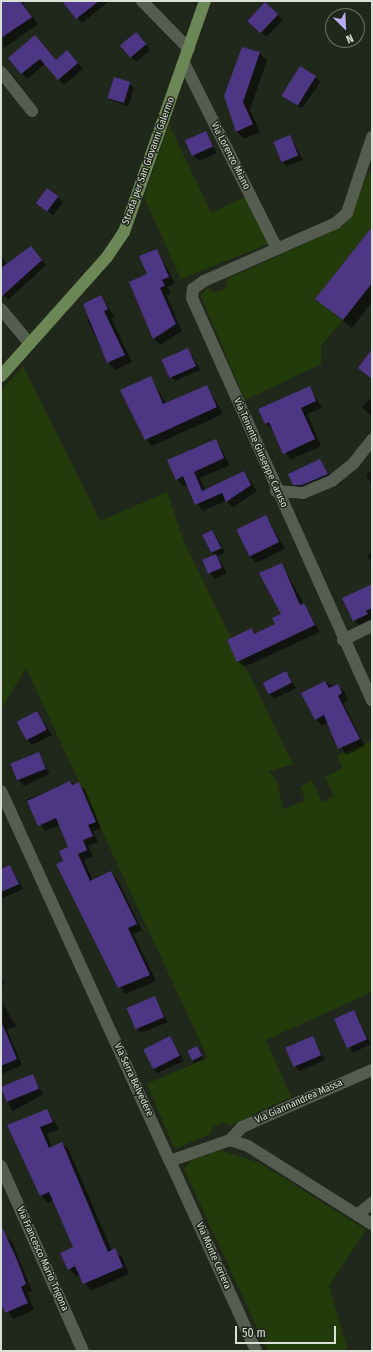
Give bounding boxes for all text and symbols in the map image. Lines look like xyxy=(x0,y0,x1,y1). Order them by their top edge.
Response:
north arrow xyxy=(325,8,365,48)
text: N xyxy=(344,31,355,46)
street label: Strada per San Giovanni Galermo xyxy=(120,95,178,227)
street label: Via Lorenzo Miano xyxy=(208,120,252,192)
street label: Via Tenente Giuseppe Caruso xyxy=(230,396,290,510)
street label: Via Serra Belvedere xyxy=(111,1041,155,1119)
street label: Via Giannandrea Massa xyxy=(253,1077,345,1127)
street label: Via Francesco Mario Trigona xyxy=(14,1205,70,1313)
street label: Via Monte Ceriera xyxy=(193,1221,233,1291)
scale bar xyxy=(237,1318,338,1344)
text: 50 m xyxy=(242,1326,266,1340)

